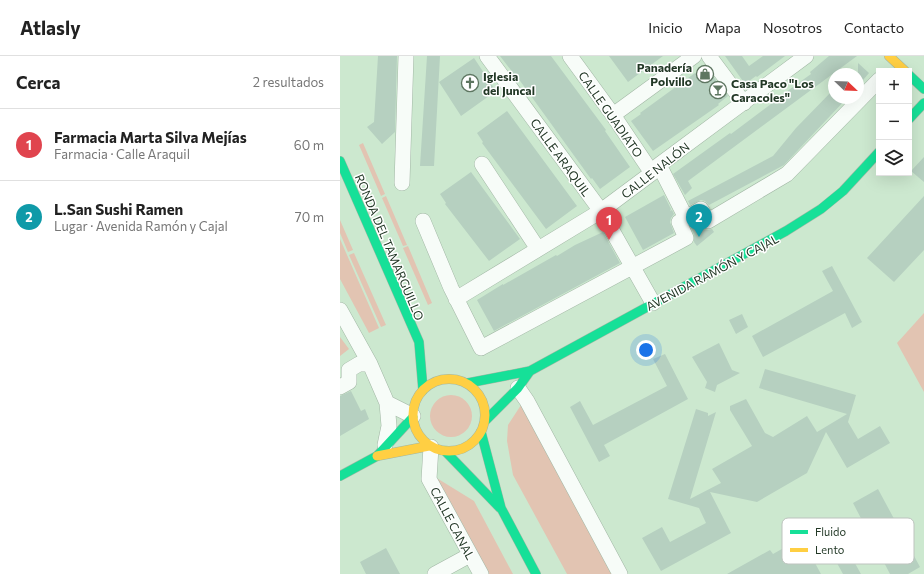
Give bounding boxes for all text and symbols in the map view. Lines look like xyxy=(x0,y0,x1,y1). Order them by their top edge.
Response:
text: Atlasly xyxy=(20,16,81,39)
text: Inicio xyxy=(648,19,683,36)
text: Mapa xyxy=(705,19,741,36)
text: Nosotros xyxy=(763,19,822,36)
text: Contacto xyxy=(844,19,904,36)
place label: Panadería Polvillo xyxy=(637,60,692,88)
shop icon: Panadería Polvillo xyxy=(695,64,715,84)
street label: CALLE GUADIATO xyxy=(576,68,646,160)
north arrow xyxy=(828,68,864,104)
map controls xyxy=(876,68,912,176)
button: + xyxy=(876,68,912,104)
place label: Iglesia del Juncal xyxy=(483,69,535,98)
text: Cerca xyxy=(16,72,61,93)
church icon: Iglesia del Juncal xyxy=(460,73,480,93)
text: 2 resultados xyxy=(253,74,324,90)
place label: Casa Paco "Los Caracoles" xyxy=(731,76,814,104)
bar icon: Casa Paco "Los Caracoles" xyxy=(708,80,728,100)
button: − xyxy=(876,104,912,140)
street label: CALLE ARAQUIL xyxy=(528,115,594,199)
text: Farmacia Marta Silva Mejías xyxy=(54,128,247,146)
text: 1 xyxy=(26,137,32,153)
text: 60 m xyxy=(294,137,324,153)
street label: CALLE NALÓN xyxy=(618,139,692,201)
button: layers xyxy=(876,140,912,176)
text: Farmacia · Calle Araquil xyxy=(54,146,190,162)
street label: RONDA DEL TAMARGUILLO xyxy=(353,172,427,322)
text: L.San Sushi Ramen xyxy=(54,200,183,218)
pin: 2 xyxy=(686,204,712,237)
pin: 1 xyxy=(596,207,622,240)
text: 2 xyxy=(25,209,33,225)
text: 70 m xyxy=(295,209,324,225)
text: Lugar · Avenida Ramón y Cajal xyxy=(54,218,228,234)
street label: AVENIDA RAMÓN Y CAJAL xyxy=(643,231,781,314)
your location xyxy=(636,340,656,360)
street label: CALLE CANAL xyxy=(428,484,478,562)
legend xyxy=(782,518,914,564)
text: Fluido xyxy=(815,525,846,538)
text: Lento xyxy=(815,543,845,556)

